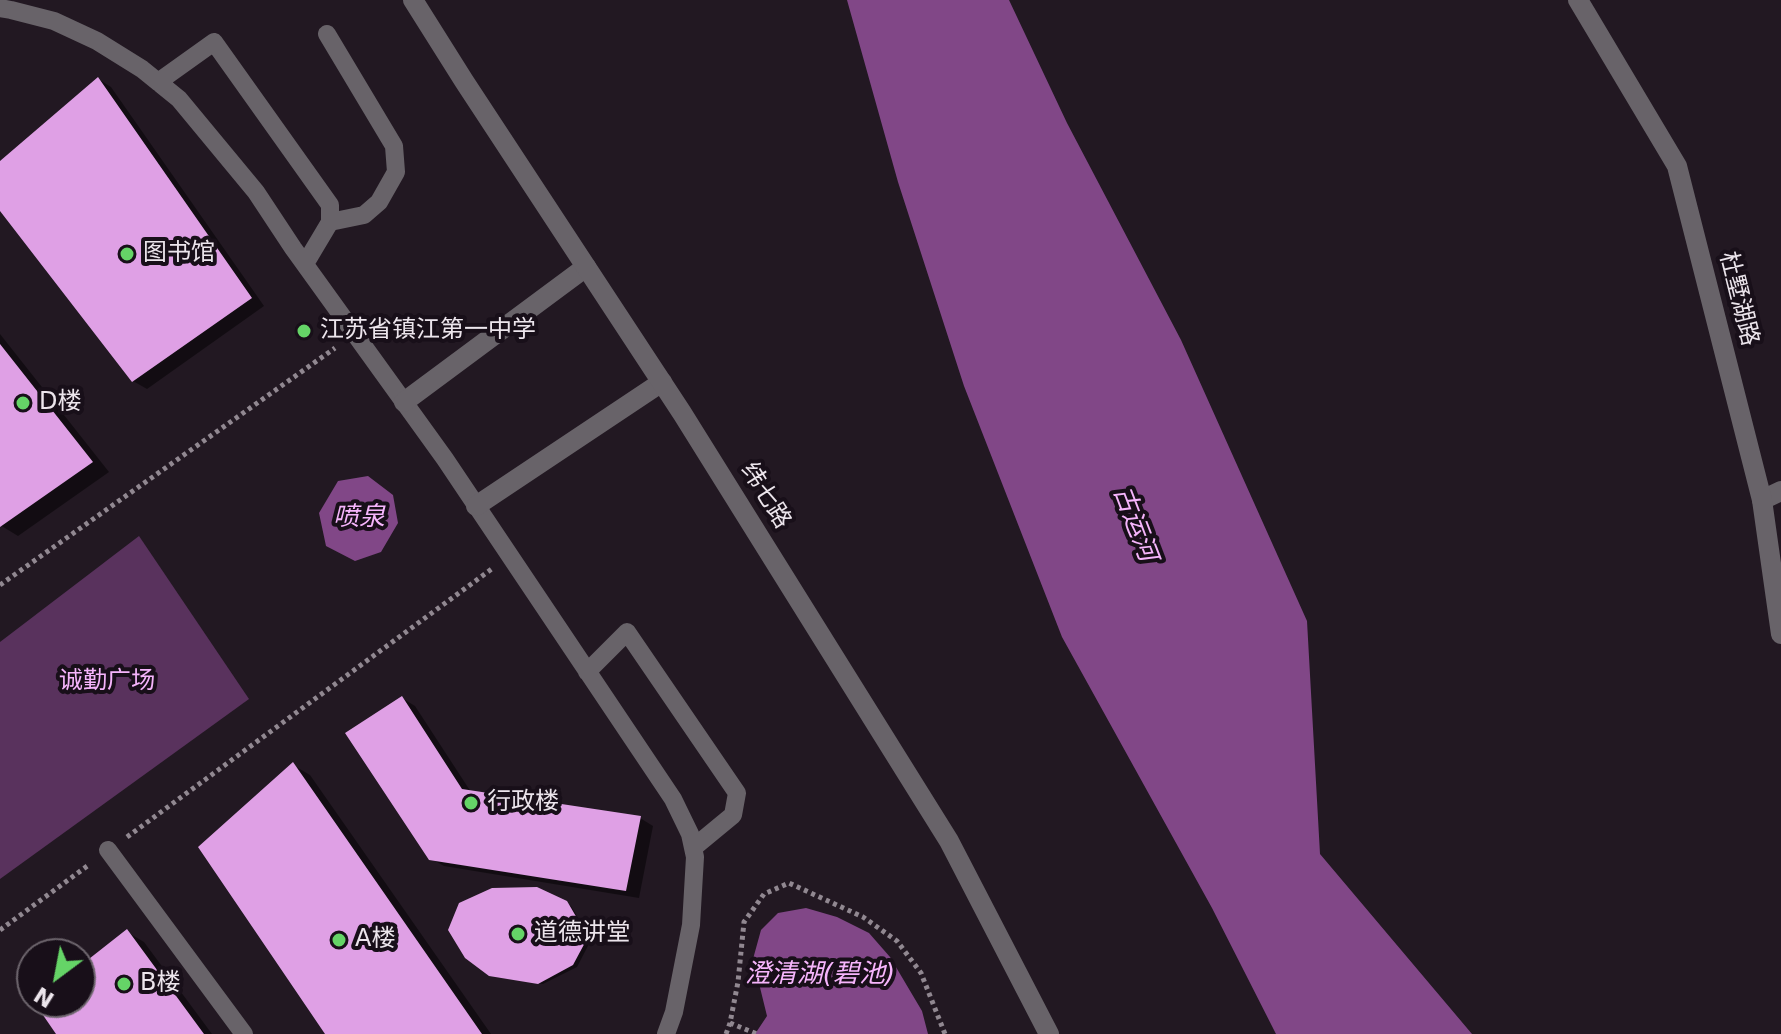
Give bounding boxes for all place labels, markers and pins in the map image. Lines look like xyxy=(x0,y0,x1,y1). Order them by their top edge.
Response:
place label: 图书馆 xyxy=(143,240,215,268)
marker: 图书馆 xyxy=(118,245,136,263)
place label: 江苏省镇江第一中学 xyxy=(320,317,536,345)
marker: 江苏省镇江第一中学 xyxy=(295,322,313,340)
place label: D楼 xyxy=(39,389,81,417)
marker: D楼 xyxy=(14,394,32,412)
place label: 行政楼 xyxy=(487,789,559,817)
marker: 行政楼 xyxy=(462,794,480,812)
place label: 道德讲堂 xyxy=(534,920,630,948)
marker: 道德讲堂 xyxy=(509,925,527,943)
place label: A楼 xyxy=(355,926,395,954)
marker: A楼 xyxy=(330,931,348,949)
place label: B楼 xyxy=(140,970,180,998)
marker: B楼 xyxy=(115,975,133,993)

